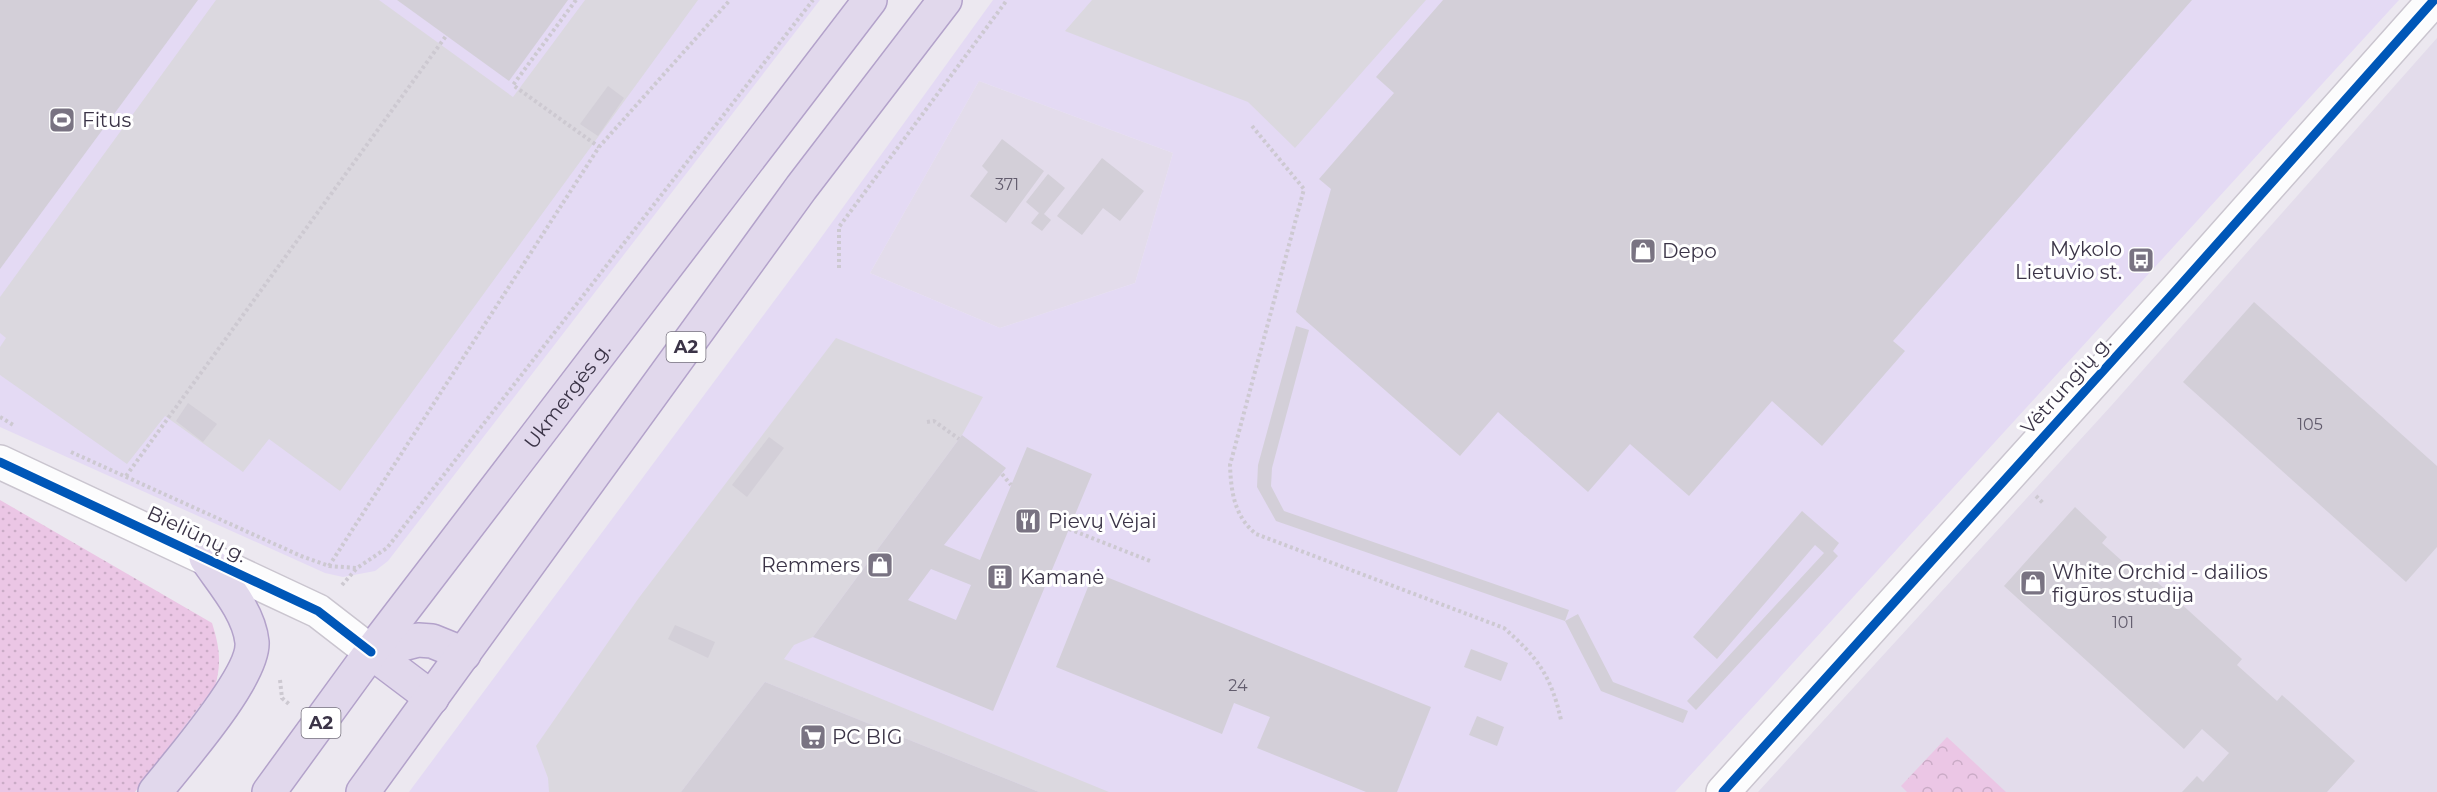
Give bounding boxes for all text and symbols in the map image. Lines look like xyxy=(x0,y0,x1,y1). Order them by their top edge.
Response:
sports icon: Fitus xyxy=(47,105,77,135)
place label: Fitus xyxy=(82,108,131,132)
house number: 371 xyxy=(995,175,1019,194)
shop icon: Depo xyxy=(1628,236,1658,266)
place label: Mykolo Lietuvio st. xyxy=(2015,237,2122,284)
place label: Depo xyxy=(1662,239,1717,263)
bus stop icon: Mykolo Lietuvio st. xyxy=(2126,245,2156,275)
street label: Vėtrungių g. xyxy=(2016,331,2116,439)
road number: A2 xyxy=(666,332,706,362)
street label: Ukmergės g. xyxy=(519,338,615,454)
house number: 105 xyxy=(2297,415,2323,434)
street label: Bieliūnų g. xyxy=(143,501,251,567)
restaurant icon: Pievų Vėjai xyxy=(1013,506,1043,536)
place label: Pievų Vėjai xyxy=(1048,509,1157,533)
shop icon: Remmers xyxy=(865,550,895,580)
place label: Remmers xyxy=(761,553,860,577)
place label: White Orchid - dailios figūros studija xyxy=(2052,560,2268,607)
building icon: Kamanė xyxy=(985,562,1015,592)
place label: Kamanė xyxy=(1020,565,1104,589)
shop icon: White Orchid - dailios figūros studija xyxy=(2018,568,2048,598)
house number: 101 xyxy=(2112,613,2134,632)
house number: 24 xyxy=(1228,676,1248,695)
road number: A2 xyxy=(302,708,340,738)
supermarket icon: PC BIG xyxy=(798,722,828,752)
place label: PC BIG xyxy=(832,725,902,749)

